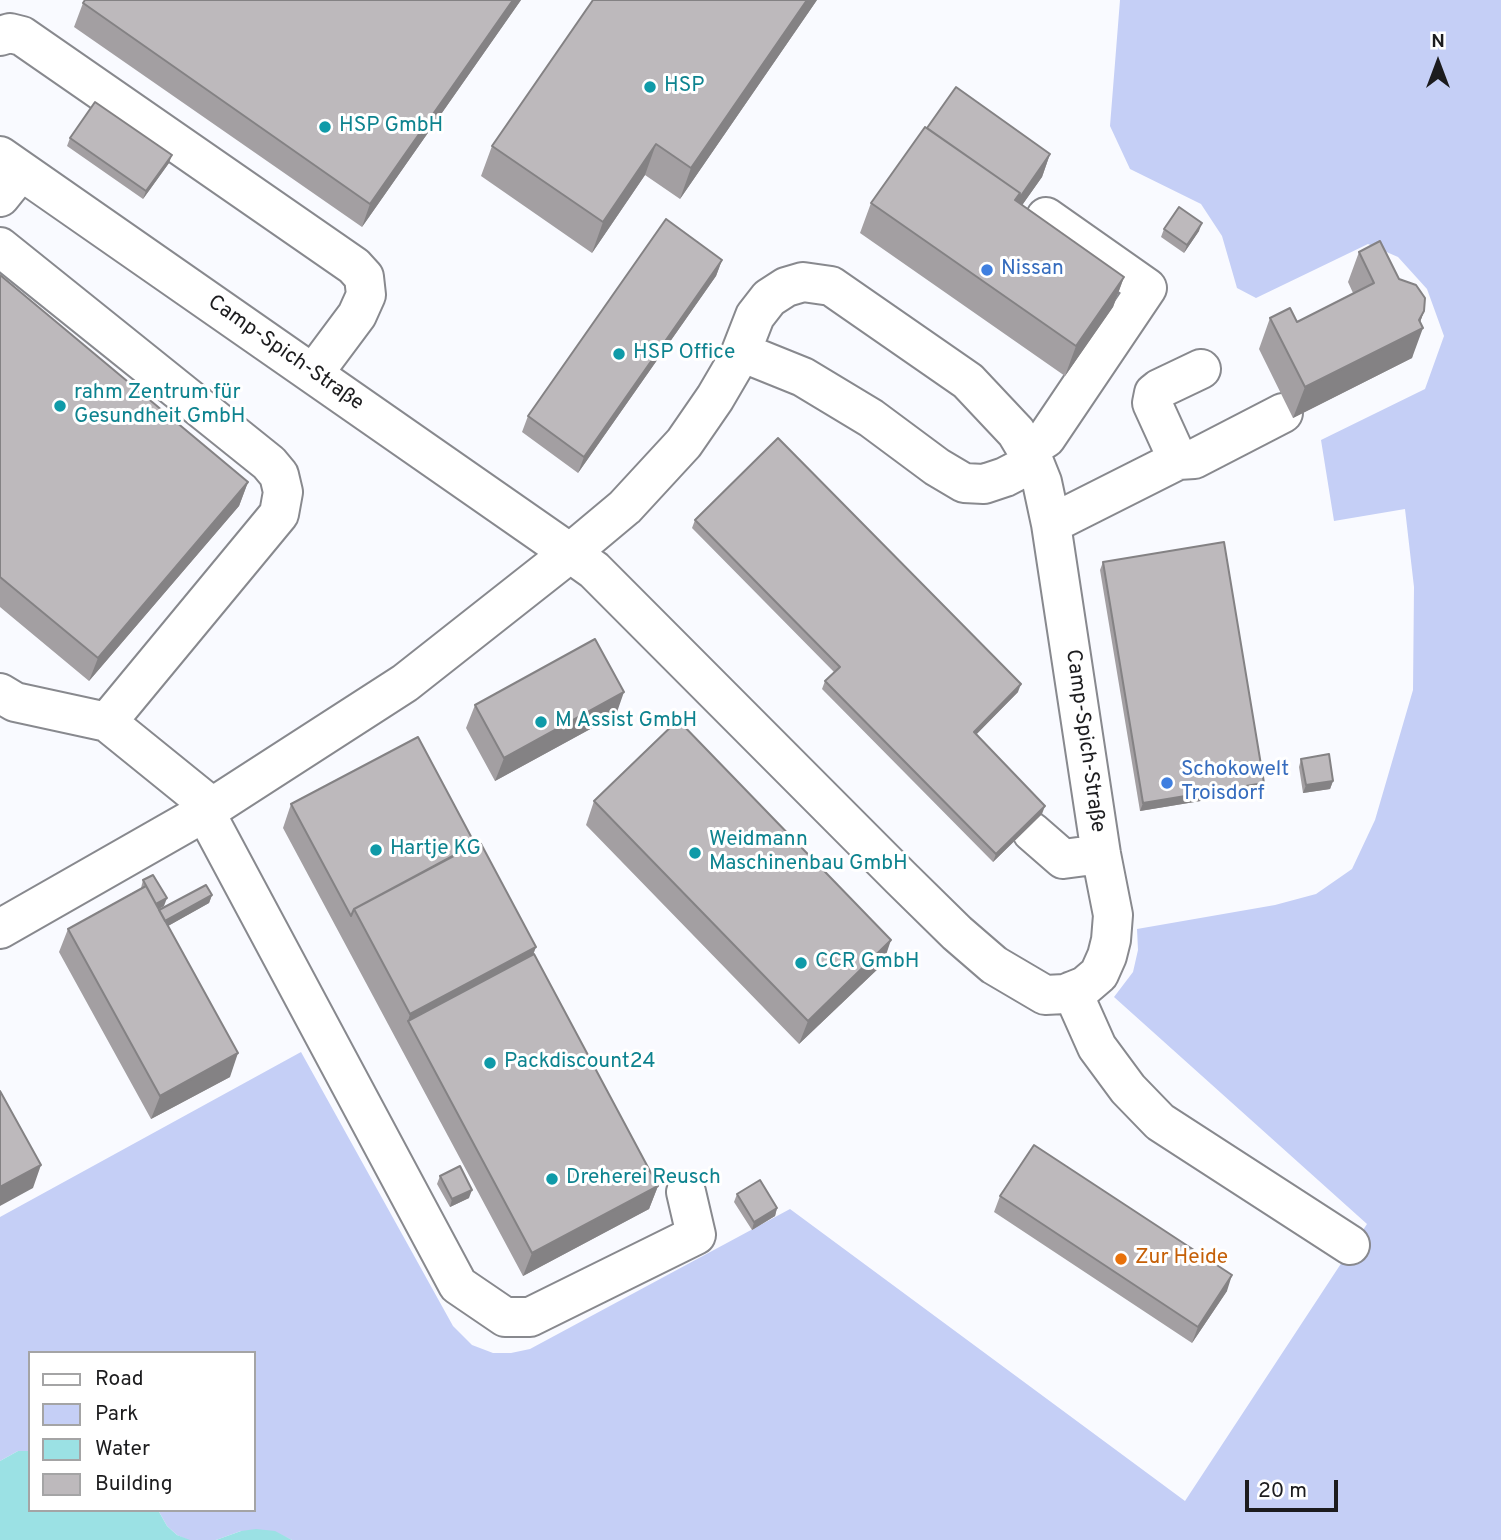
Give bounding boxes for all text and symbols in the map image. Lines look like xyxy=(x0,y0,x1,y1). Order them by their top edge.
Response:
north arrow xyxy=(1403,28,1473,98)
text: N xyxy=(1431,30,1445,54)
place label: HSP xyxy=(664,74,705,100)
marker: HSP xyxy=(642,79,658,95)
place label: HSP GmbH xyxy=(339,114,443,140)
marker: HSP GmbH xyxy=(317,119,333,135)
place label: Nissan xyxy=(1001,257,1064,283)
marker: Nissan xyxy=(979,262,995,278)
street label: Camp-Spich-Straße xyxy=(202,291,368,417)
place label: HSP Office xyxy=(633,341,735,367)
marker: HSP Office xyxy=(611,346,627,362)
place label: rahm Zentrum für Gesundheit GmbH xyxy=(74,381,245,431)
marker: rahm Zentrum für Gesundheit GmbH xyxy=(52,398,68,414)
street label: Camp-Spich-Straße xyxy=(1059,648,1109,834)
place label: M Assist GmbH xyxy=(555,709,697,735)
marker: M Assist GmbH xyxy=(533,714,549,730)
place label: Schokowelt Troisdorf xyxy=(1181,758,1289,808)
marker: Schokowelt Troisdorf xyxy=(1159,775,1175,791)
place label: Weidmann Maschinenbau GmbH xyxy=(709,828,908,878)
place label: Hartje KG xyxy=(390,837,481,863)
marker: Hartje KG xyxy=(368,842,384,858)
marker: Weidmann Maschinenbau GmbH xyxy=(687,845,703,861)
place label: CCR GmbH xyxy=(815,950,919,976)
marker: CCR GmbH xyxy=(793,955,809,971)
place label: Packdiscount24 xyxy=(504,1050,655,1076)
marker: Packdiscount24 xyxy=(482,1055,498,1071)
place label: Dreherei Reusch xyxy=(566,1166,721,1192)
marker: Dreherei Reusch xyxy=(544,1171,560,1187)
place label: Zur Heide xyxy=(1135,1246,1228,1272)
marker: Zur Heide xyxy=(1113,1251,1129,1267)
legend xyxy=(28,1351,256,1512)
text: Road xyxy=(95,1366,144,1393)
text: Park xyxy=(95,1401,138,1428)
text: Water xyxy=(95,1436,150,1463)
scale bar xyxy=(1249,1466,1342,1510)
text: Building xyxy=(95,1471,173,1498)
text: 20 m xyxy=(1258,1478,1307,1505)

